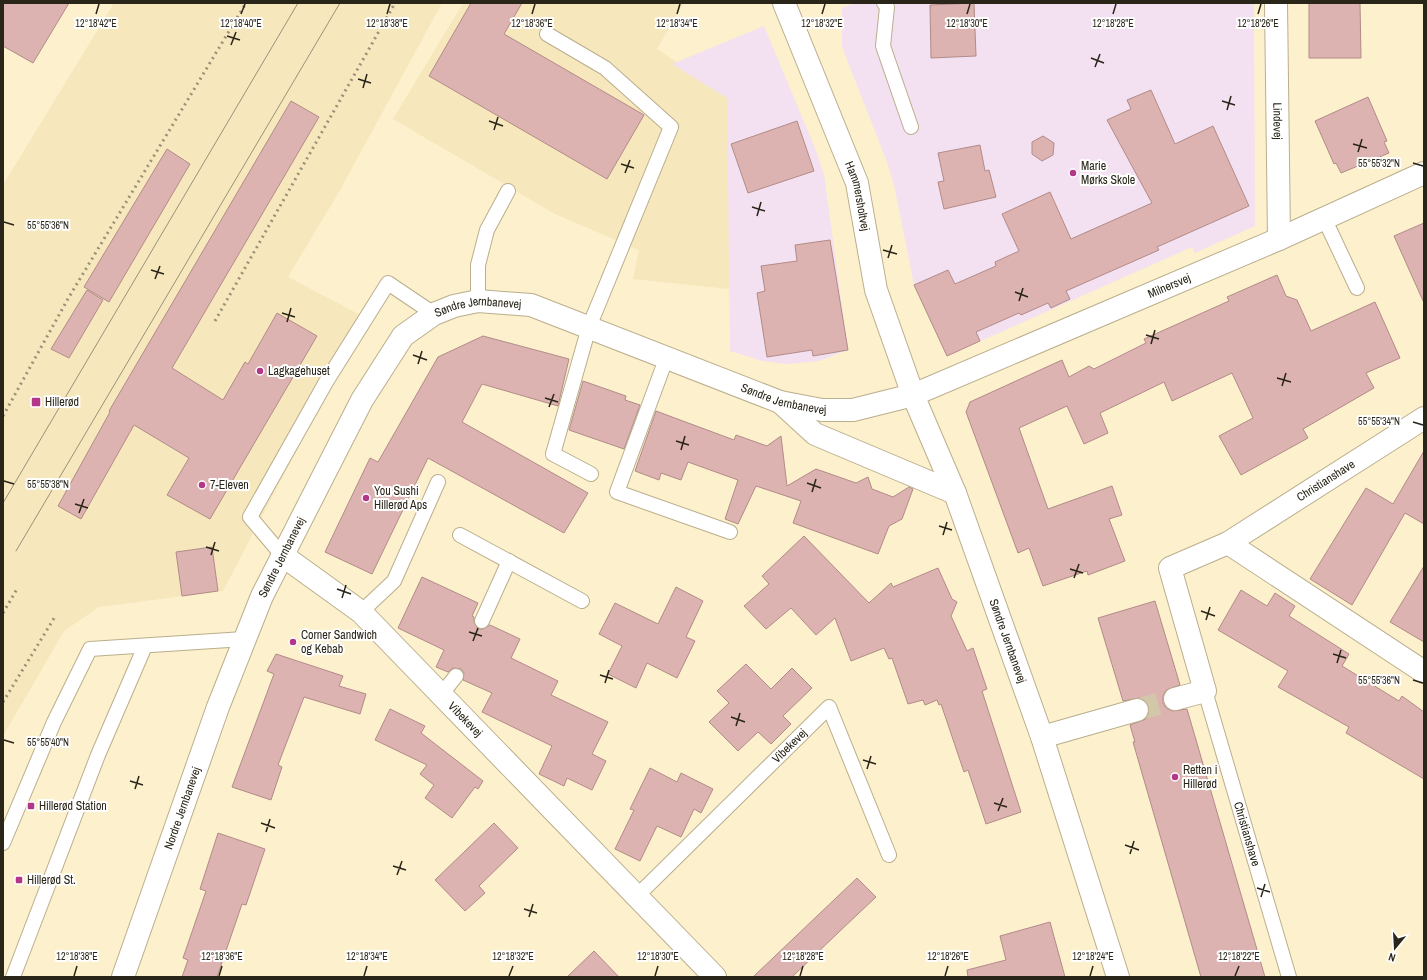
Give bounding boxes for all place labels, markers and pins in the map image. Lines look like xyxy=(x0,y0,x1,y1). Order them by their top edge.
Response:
place label: Marie Mørks Skole xyxy=(1081,158,1135,188)
marker: Marie Mørks Skole xyxy=(1068,168,1078,178)
place label: Lagkagehuset xyxy=(268,363,330,379)
marker: Lagkagehuset xyxy=(255,366,265,376)
place label: Hillerød xyxy=(45,394,79,410)
marker: Hillerød xyxy=(30,396,42,408)
place label: 7-Eleven xyxy=(210,477,249,493)
marker: 7-Eleven xyxy=(197,480,207,490)
place label: You Sushi Hillerød Aps xyxy=(374,483,427,513)
marker: You Sushi Hillerød Aps xyxy=(361,493,371,503)
place label: Corner Sandwich og Kebab xyxy=(301,627,377,657)
marker: Corner Sandwich og Kebab xyxy=(288,637,298,647)
place label: Retten i Hillerød xyxy=(1183,762,1217,792)
marker: Retten i Hillerød xyxy=(1170,772,1180,782)
place label: Hillerød Station xyxy=(39,798,107,814)
marker: Hillerød Station xyxy=(26,801,36,811)
place label: Hillerød St. xyxy=(27,872,76,888)
marker: Hillerød St. xyxy=(14,875,24,885)

